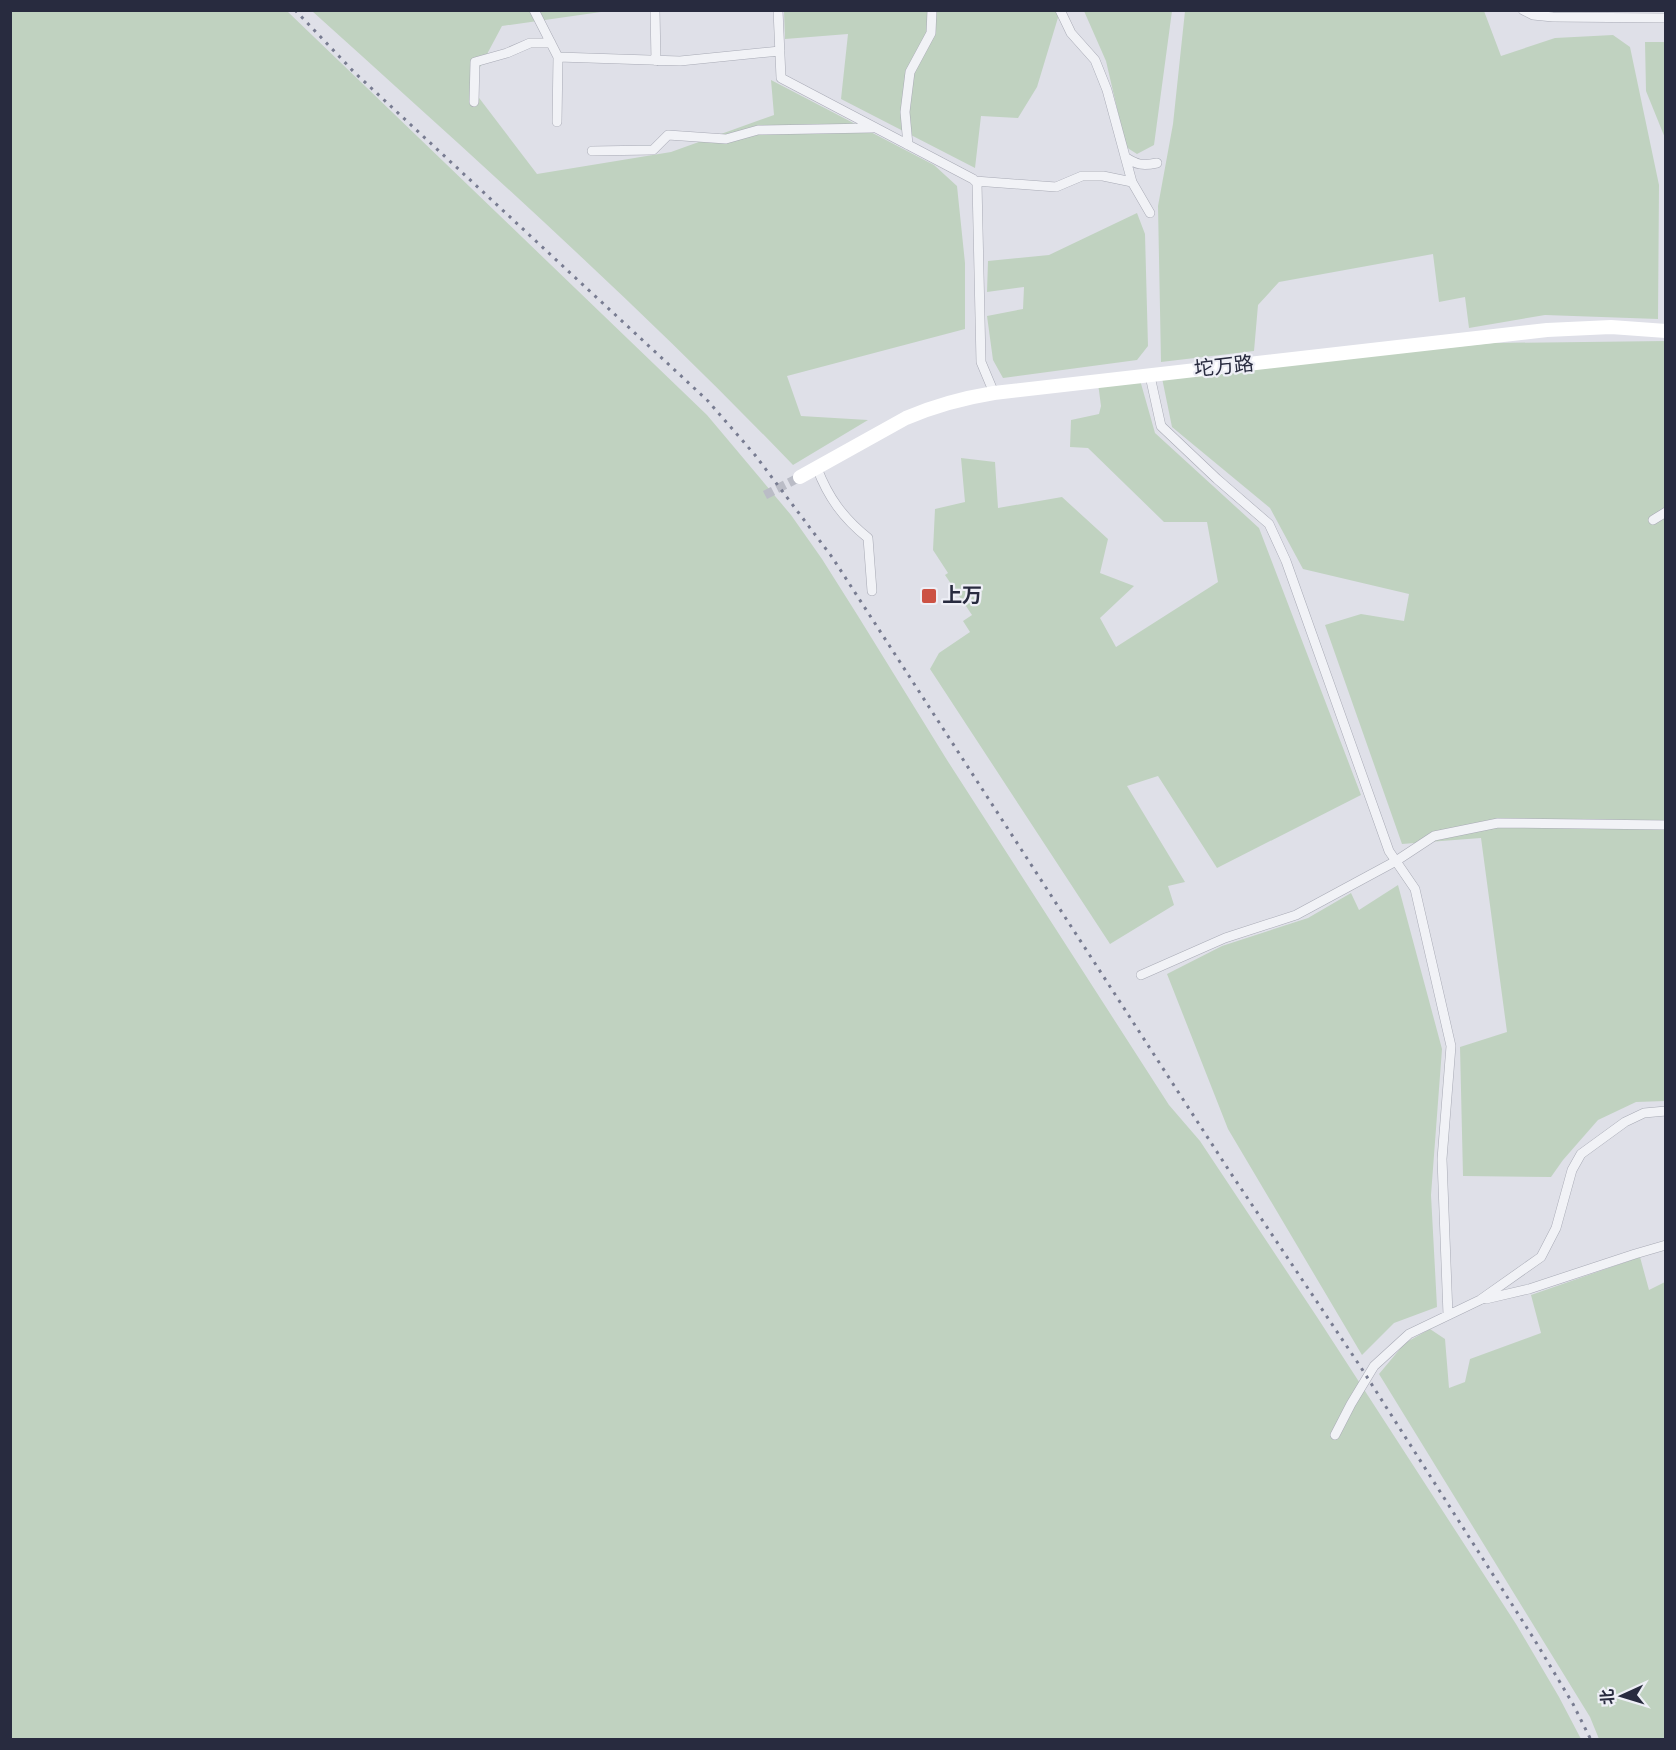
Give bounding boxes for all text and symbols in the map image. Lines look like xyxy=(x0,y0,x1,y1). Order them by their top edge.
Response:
street label: 坨万路 xyxy=(1193,350,1255,384)
place label: 上万 xyxy=(942,582,982,610)
marker: 上万 xyxy=(920,587,938,605)
north arrow xyxy=(1592,1666,1652,1726)
text: 北 xyxy=(1597,1688,1620,1706)

